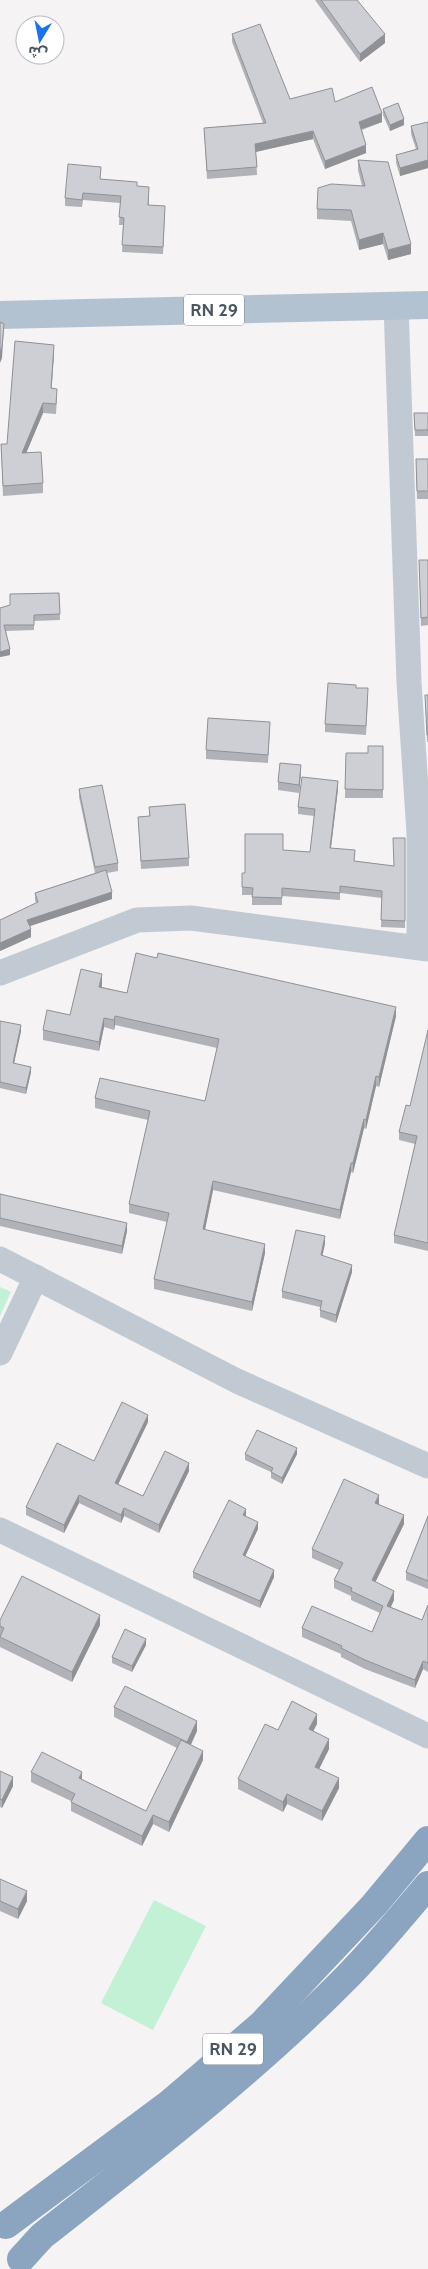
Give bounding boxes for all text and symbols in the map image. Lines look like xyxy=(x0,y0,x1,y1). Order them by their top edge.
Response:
north arrow xyxy=(15,15,65,65)
text: ش xyxy=(27,42,49,63)
road number: RN 29 xyxy=(184,294,244,326)
road number: RN 29 xyxy=(203,2034,263,2064)

